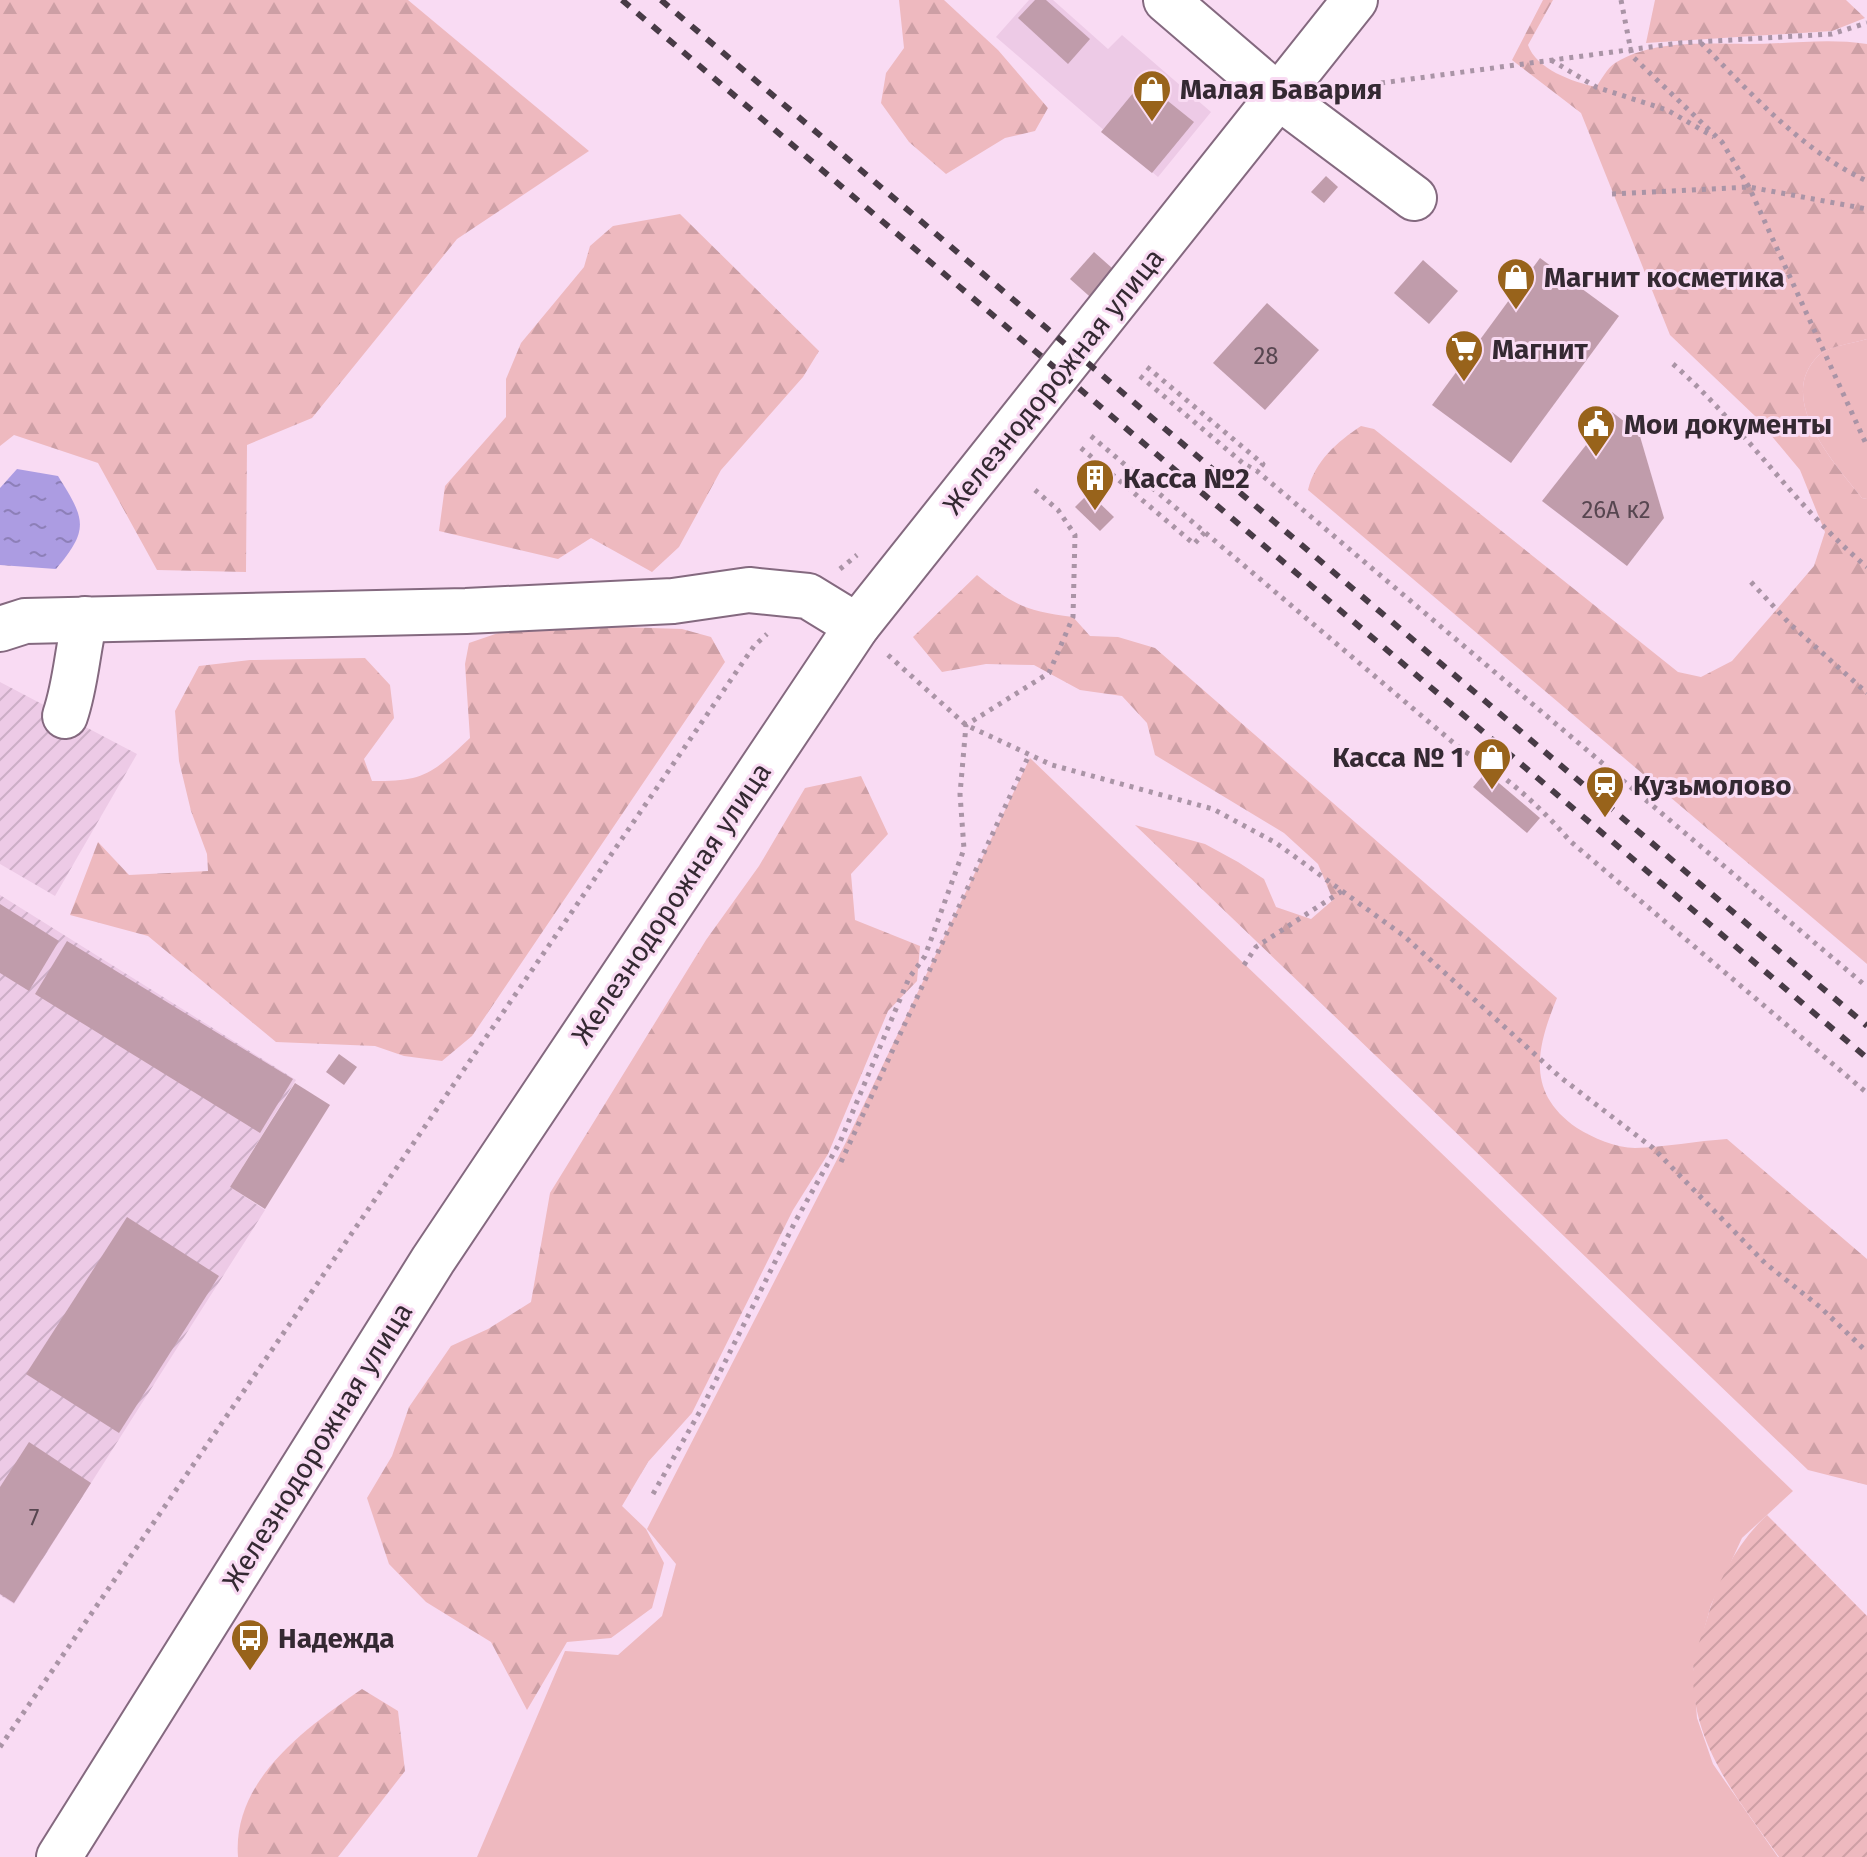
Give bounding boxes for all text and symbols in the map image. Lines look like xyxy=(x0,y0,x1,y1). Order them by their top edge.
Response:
shop icon: Малая Бавария xyxy=(1131,68,1173,123)
place label: Малая Бавария xyxy=(1180,73,1382,106)
street label: Железнодорожная улица xyxy=(936,242,1171,521)
shop icon: Магнит косметика xyxy=(1495,256,1537,311)
place label: Магнит косметика xyxy=(1544,261,1785,294)
supermarket icon: Магнит xyxy=(1443,328,1485,383)
place label: Магнит xyxy=(1492,333,1588,366)
house number: 28 xyxy=(1253,342,1279,370)
public building icon: Мои документы xyxy=(1575,403,1617,458)
place label: Мои документы xyxy=(1624,408,1832,441)
building icon: Касса №2 xyxy=(1074,457,1116,512)
place label: Касса №2 xyxy=(1123,462,1250,495)
house number: 26А к2 xyxy=(1581,496,1651,524)
shop icon: Касса № 1 xyxy=(1471,736,1513,791)
place label: Касса № 1 xyxy=(1332,741,1464,774)
street label: Железнодорожная улица xyxy=(565,756,778,1050)
station icon: Кузьмолово xyxy=(1584,764,1626,819)
place label: Кузьмолово xyxy=(1633,769,1792,802)
street label: Железнодорожная улица xyxy=(215,1297,419,1596)
house number: 7 xyxy=(29,1504,39,1532)
bus stop icon: Надежда xyxy=(229,1617,271,1672)
place label: Надежда xyxy=(278,1622,395,1655)

